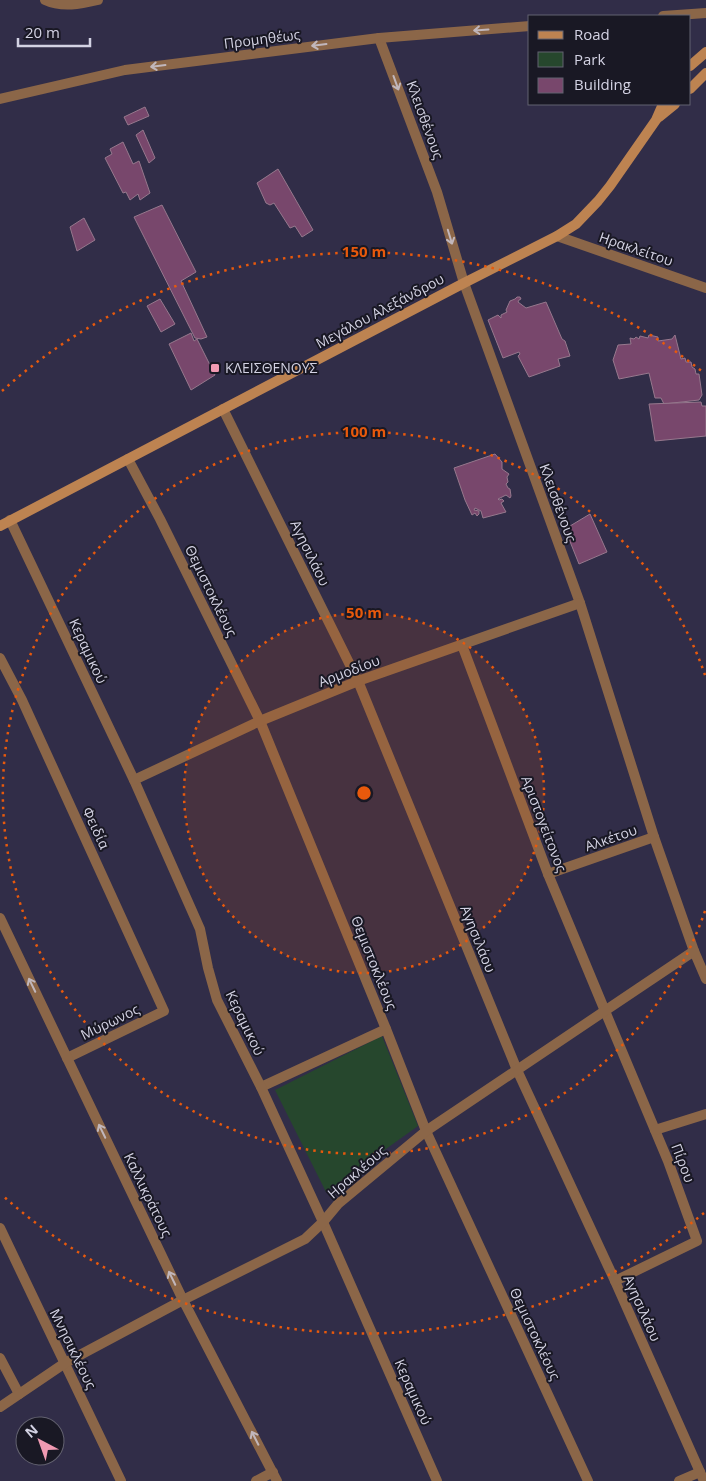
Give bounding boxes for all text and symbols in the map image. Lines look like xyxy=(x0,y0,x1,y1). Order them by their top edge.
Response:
scale bar xyxy=(18,15,90,47)
legend xyxy=(528,15,691,105)
text: 20 m xyxy=(25,22,60,42)
street label: Προμηθέως xyxy=(223,24,301,53)
text: Road xyxy=(574,24,610,44)
one-way arrow xyxy=(473,25,489,35)
one-way arrow xyxy=(312,40,328,50)
text: Park xyxy=(574,49,605,69)
one-way arrow xyxy=(151,61,167,71)
text: Building xyxy=(574,74,631,94)
one-way arrow xyxy=(392,75,401,91)
street label: Κλεισθένους xyxy=(402,78,449,162)
street label: Ηρακλείτου xyxy=(597,227,676,270)
one-way arrow xyxy=(446,228,456,244)
text: 150 m xyxy=(342,241,386,261)
street label: Μεγάλου Αλεξάνδρου xyxy=(312,269,447,352)
place label: ΚΛΕΙΣΘΕΝΟΥΣ xyxy=(225,358,318,377)
marker: ΚΛΕΙΣΘΕΝΟΥΣ xyxy=(209,362,221,374)
text: 100 m xyxy=(342,421,386,441)
street label: Κλεισθένους xyxy=(535,461,582,545)
street label: Αγησιλάου xyxy=(286,517,335,589)
street label: Θεμιστοκλέους xyxy=(181,542,242,640)
text: 50 m xyxy=(346,602,382,622)
street label: Κεραμικού xyxy=(65,615,112,687)
street label: Αρμοδίου xyxy=(315,650,382,691)
street label: Αριστογείτονος xyxy=(517,773,572,875)
centre of rings xyxy=(355,784,373,802)
street label: Φειδία xyxy=(78,804,115,852)
street label: Αλκέτου xyxy=(582,820,639,855)
street label: Αγησιλάου xyxy=(456,902,501,975)
street label: Θεμιστοκλέους xyxy=(347,913,402,1013)
one-way arrow xyxy=(27,978,36,993)
street label: Κεραμικού xyxy=(222,987,269,1058)
street label: Μύρωνος xyxy=(77,999,143,1044)
one-way arrow xyxy=(97,1124,106,1139)
street label: Ηρακλέους xyxy=(323,1141,390,1203)
street label: Πίρου xyxy=(667,1141,700,1185)
street label: Καλλικράτους xyxy=(120,1149,177,1240)
one-way arrow xyxy=(167,1271,177,1286)
street label: Αγησιλάου xyxy=(619,1272,666,1344)
street label: Θεμιστοκλέους xyxy=(506,1285,565,1383)
street label: Μνησικλέους xyxy=(46,1305,101,1392)
street label: Κεραμικού xyxy=(391,1356,436,1428)
north arrow xyxy=(15,1416,65,1466)
text: N xyxy=(21,1420,42,1442)
one-way arrow xyxy=(250,1431,259,1446)

